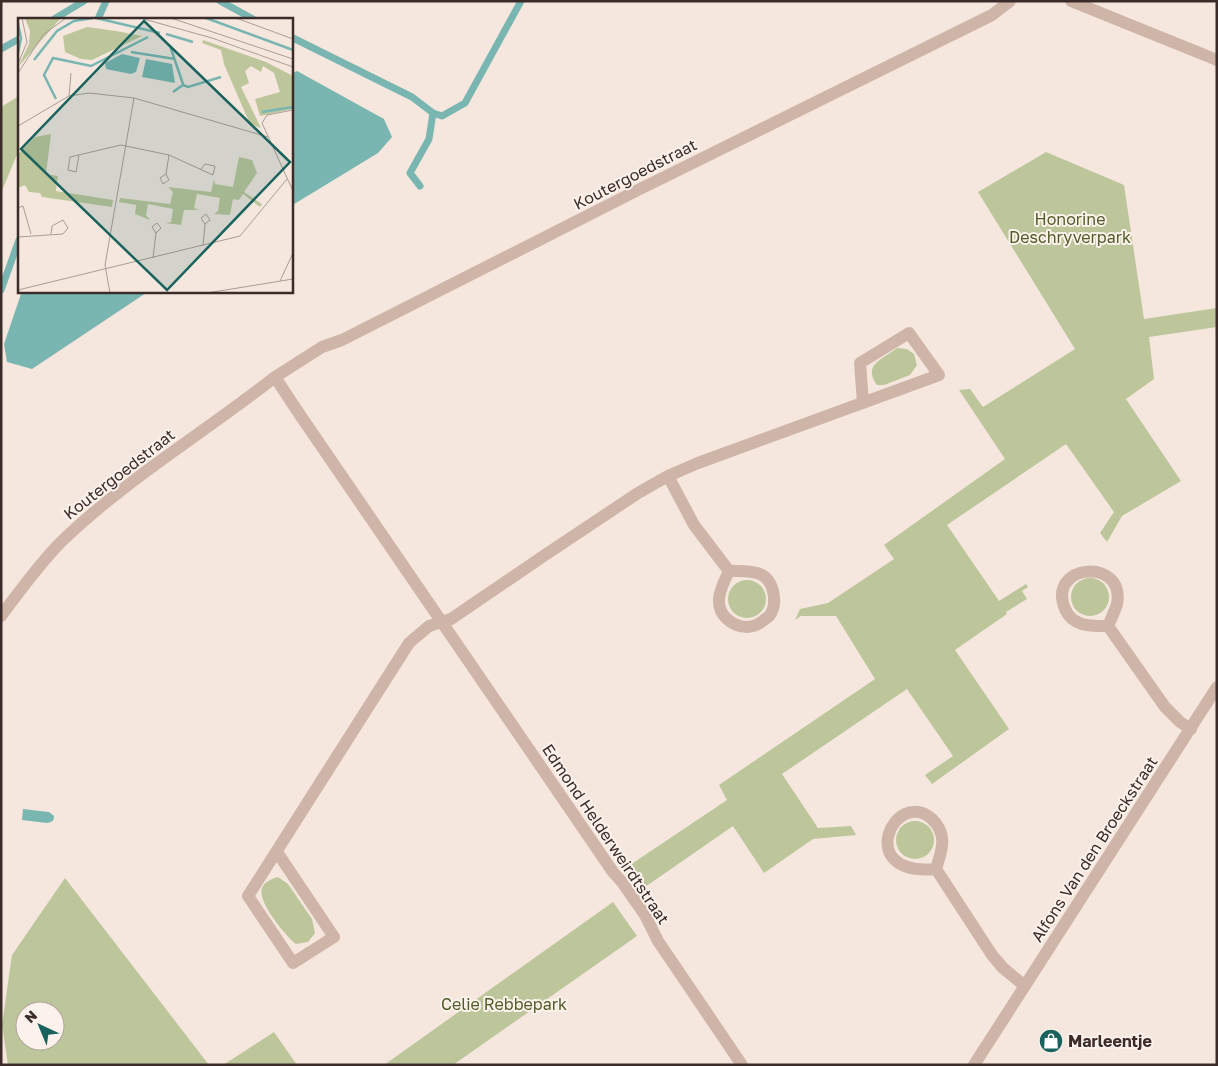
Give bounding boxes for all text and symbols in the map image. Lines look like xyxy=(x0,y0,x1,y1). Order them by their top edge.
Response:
inset map xyxy=(18,18,292,292)
street label: Koutergoedstraat xyxy=(570,134,700,214)
park label: Honorine Deschryverpark xyxy=(1009,209,1131,247)
street label: Koutergoedstraat xyxy=(59,424,179,524)
street label: Edmond Helderweirdtstraat xyxy=(538,740,674,928)
street label: Alfons Van den Broeckstraat xyxy=(1026,753,1162,945)
park label: Celie Rebbepark xyxy=(441,994,567,1014)
north arrow xyxy=(15,1001,65,1051)
text: N xyxy=(21,1006,40,1026)
shop icon: Marleentje xyxy=(1038,1028,1064,1054)
place label: Marleentje xyxy=(1068,1031,1152,1051)

